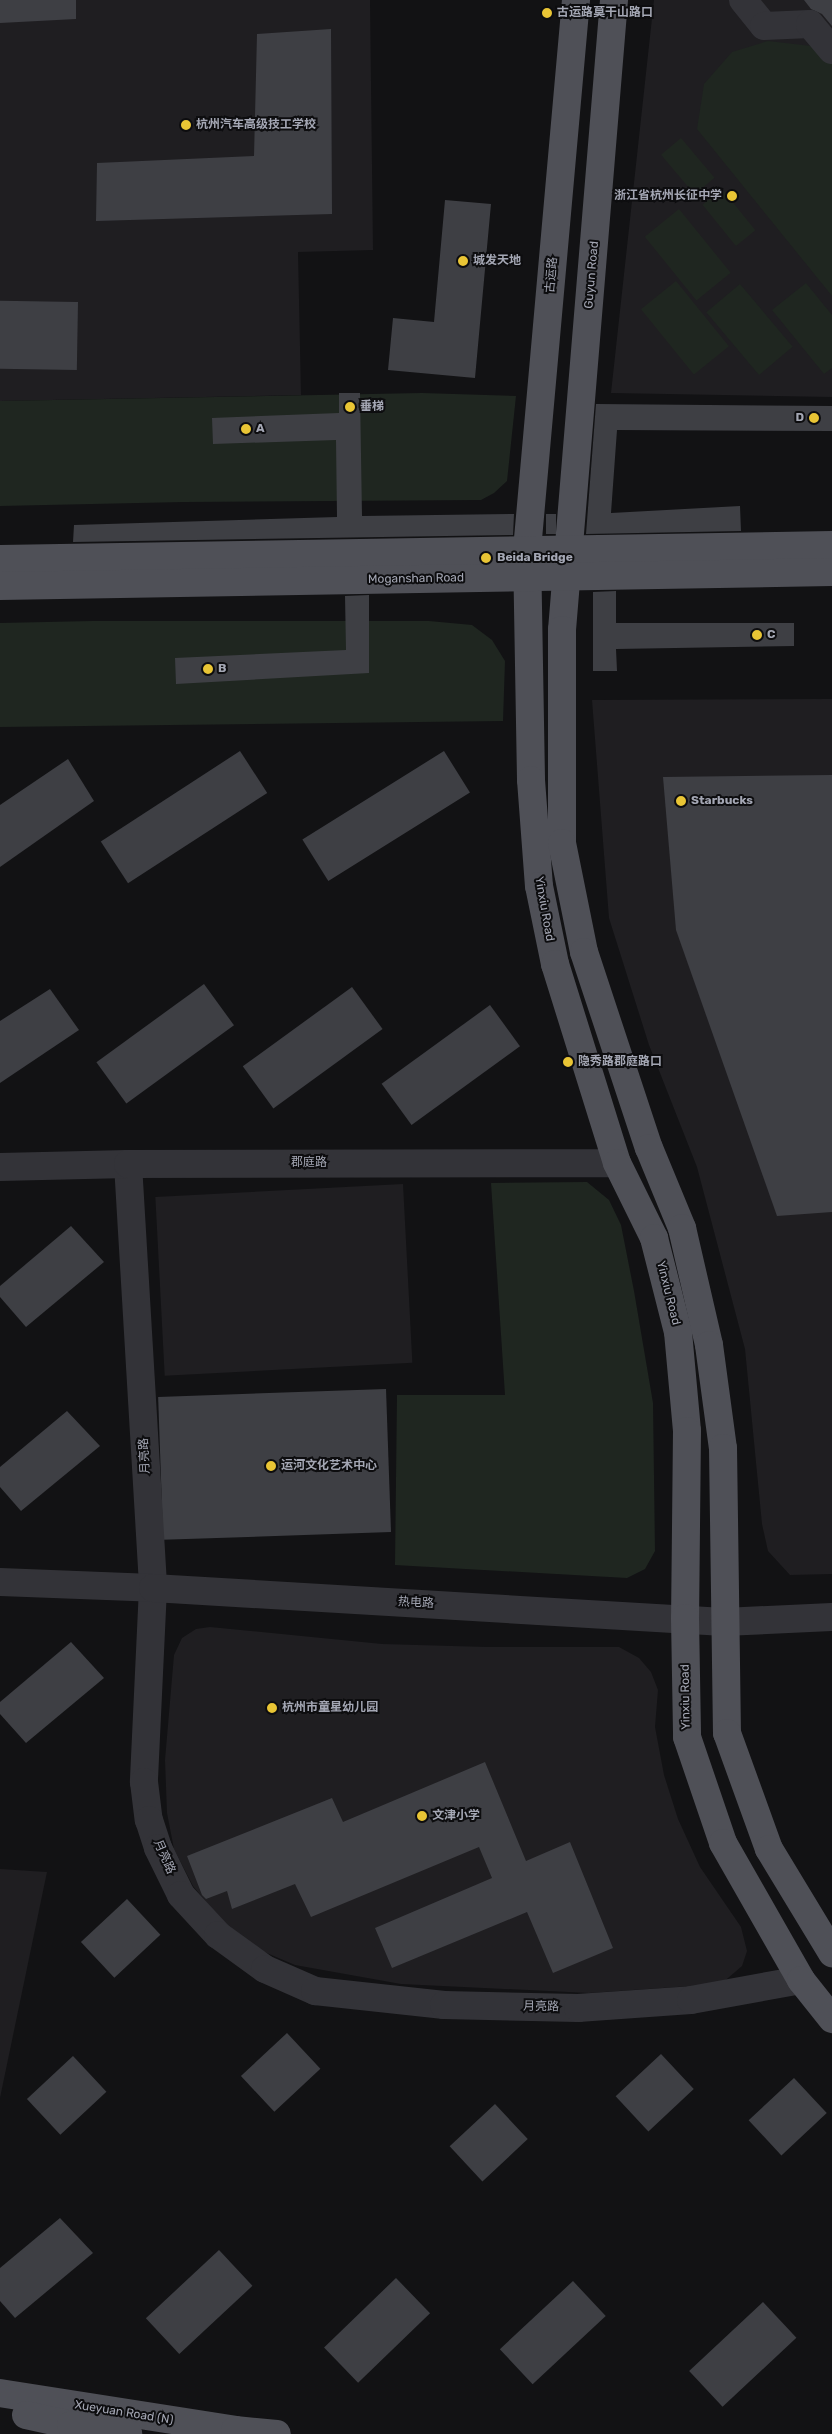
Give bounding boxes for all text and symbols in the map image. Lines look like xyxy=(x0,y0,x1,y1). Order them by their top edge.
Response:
place label: 古运路莫干山路口 xyxy=(557,6,653,20)
marker: 古运路莫干山路口 xyxy=(541,7,553,19)
place label: 杭州汽车高级技工学校 xyxy=(196,118,316,132)
marker: 杭州汽车高级技工学校 xyxy=(180,119,192,131)
place label: 浙江省杭州长征中学 xyxy=(614,189,722,203)
marker: 浙江省杭州长征中学 xyxy=(726,190,738,202)
street label: Guyun Road xyxy=(582,241,602,309)
place label: 城发天地 xyxy=(473,254,521,268)
marker: 城发天地 xyxy=(457,255,469,267)
street label: 古运路 xyxy=(543,256,561,294)
place label: 垂梯 xyxy=(360,400,384,414)
marker: 垂梯 xyxy=(344,401,356,413)
place label: D xyxy=(795,411,804,425)
marker: D xyxy=(808,412,820,424)
place label: A xyxy=(256,422,265,436)
marker: A xyxy=(240,423,252,435)
marker: Beida Bridge xyxy=(479,551,493,565)
place label: Beida Bridge xyxy=(497,551,573,565)
street label: Moganshan Road xyxy=(368,571,464,587)
place label: C xyxy=(767,628,775,642)
marker: C xyxy=(751,629,763,641)
place label: B xyxy=(218,662,226,676)
marker: B xyxy=(202,663,214,675)
place label: Starbucks xyxy=(691,794,753,808)
marker: Starbucks xyxy=(675,795,687,807)
street label: Yinxiu Road xyxy=(531,875,557,943)
place label: 隐秀路郡庭路口 xyxy=(578,1055,662,1069)
marker: 隐秀路郡庭路口 xyxy=(562,1056,574,1068)
street label: 郡庭路 xyxy=(291,1156,327,1170)
street label: Yinxiu Road xyxy=(653,1259,683,1327)
street label: 月亮路 xyxy=(137,1438,153,1474)
place label: 运河文化艺术中心 xyxy=(281,1459,377,1473)
marker: 运河文化艺术中心 xyxy=(265,1460,277,1472)
street label: 热电路 xyxy=(398,1595,434,1611)
street label: Yinxiu Road xyxy=(678,1664,694,1730)
place label: 杭州市童星幼儿园 xyxy=(282,1701,378,1715)
marker: 杭州市童星幼儿园 xyxy=(266,1702,278,1714)
place label: 文津小学 xyxy=(432,1809,480,1823)
marker: 文津小学 xyxy=(416,1810,428,1822)
street label: 月亮路 xyxy=(150,1838,178,1876)
street label: 月亮路 xyxy=(523,1999,559,2015)
street label: Xueyuan Road (N) xyxy=(74,2398,174,2428)

